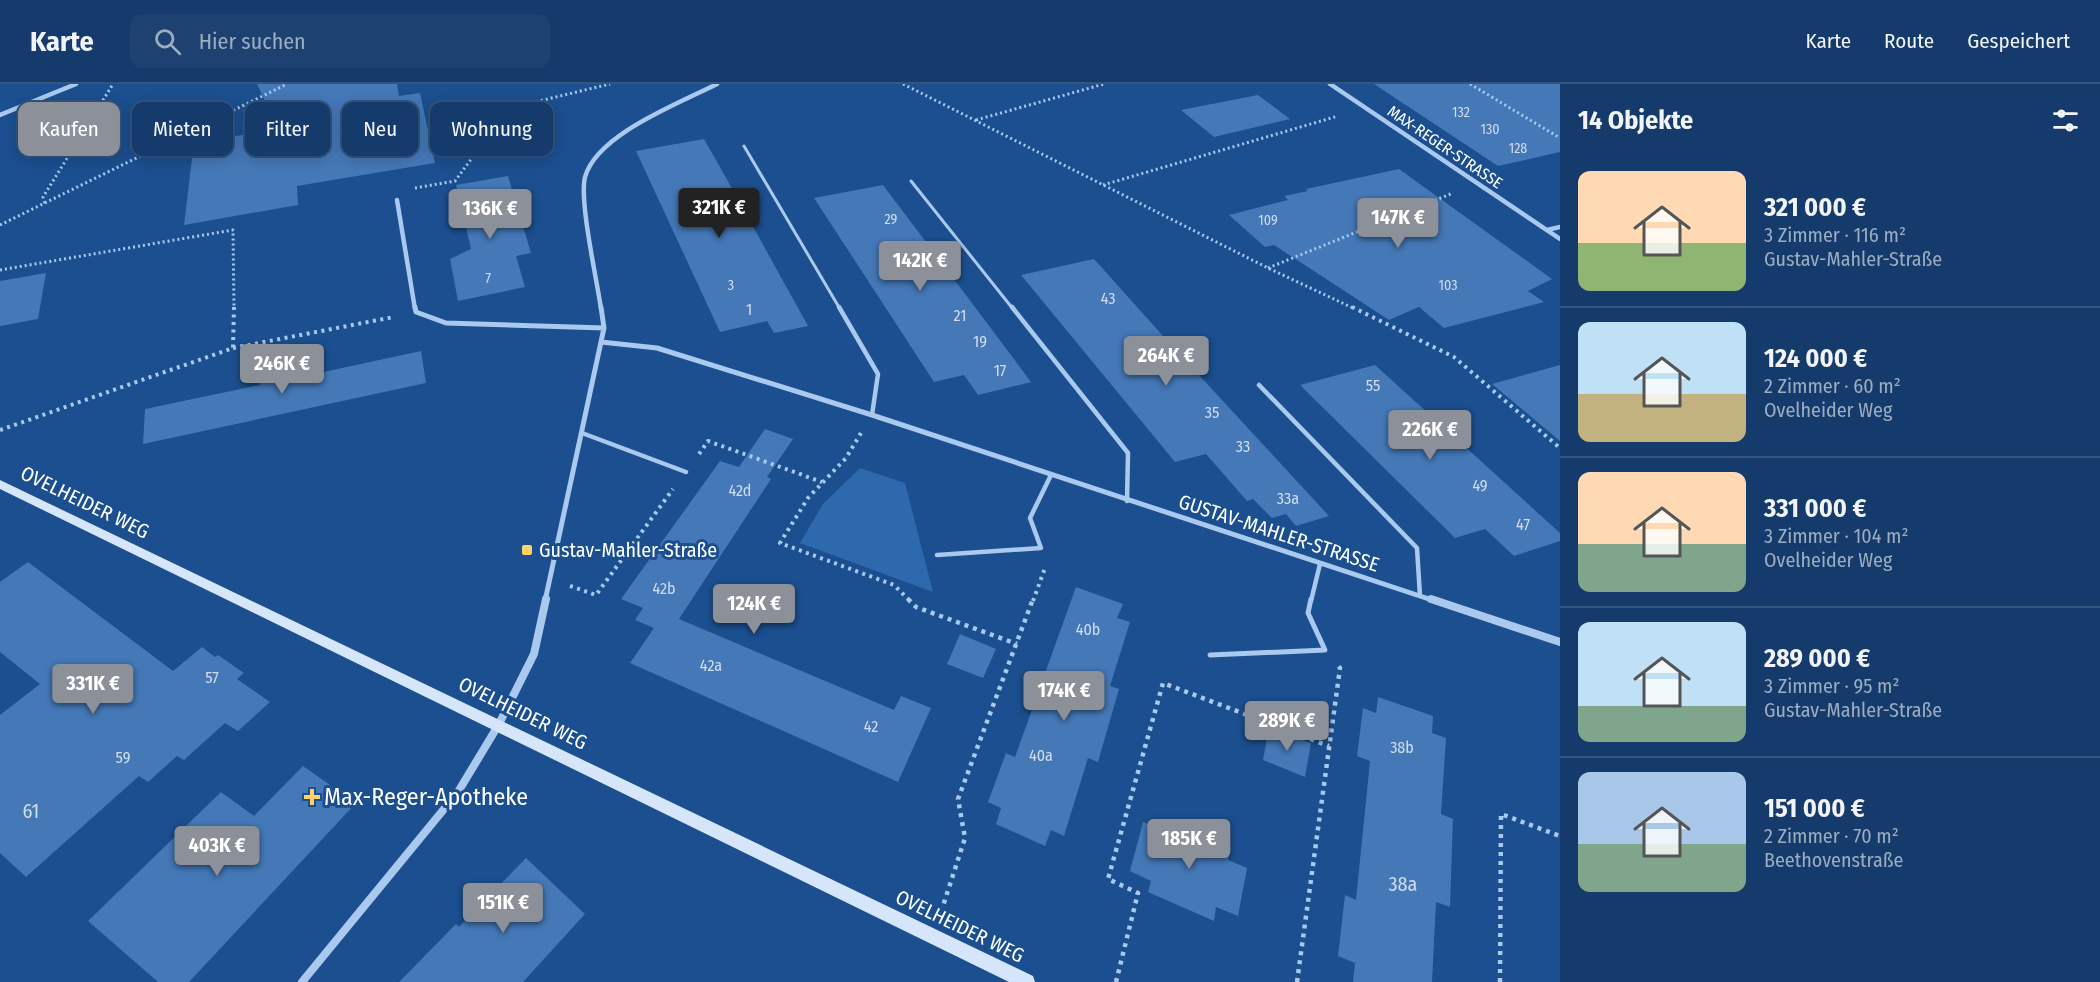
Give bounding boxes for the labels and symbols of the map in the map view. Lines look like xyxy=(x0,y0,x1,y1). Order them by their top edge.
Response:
street label: MAX-REGER-STRASSE xyxy=(1384,101,1506,193)
house number: 132 xyxy=(1452,104,1470,121)
house number: 130 xyxy=(1480,121,1500,138)
house number: 128 xyxy=(1509,140,1527,157)
pin: 321K € xyxy=(670,188,768,239)
pin: 136K € xyxy=(441,189,539,240)
pin: 147K € xyxy=(1349,198,1447,249)
house number: 29 xyxy=(885,211,898,228)
house number: 109 xyxy=(1258,212,1278,229)
pin: 142K € xyxy=(871,241,969,292)
house number: 7 xyxy=(485,270,491,287)
house number: 3 xyxy=(728,277,734,294)
house number: 103 xyxy=(1439,277,1457,294)
house number: 43 xyxy=(1101,289,1115,308)
house number: 1 xyxy=(746,300,752,319)
house number: 21 xyxy=(954,306,966,325)
house number: 19 xyxy=(973,332,987,351)
pin: 264K € xyxy=(1117,336,1215,387)
pin: 246K € xyxy=(233,344,331,395)
house number: 17 xyxy=(994,361,1007,380)
house number: 55 xyxy=(1366,376,1380,395)
house number: 35 xyxy=(1205,403,1219,422)
pin: 226K € xyxy=(1381,410,1479,461)
house number: 33 xyxy=(1236,437,1250,456)
street label: OVELHEIDER WEG xyxy=(17,461,153,543)
house number: 49 xyxy=(1472,476,1488,495)
house number: 42d xyxy=(729,481,751,500)
street label: GUSTAV-MAHLER-STRASSE xyxy=(1176,489,1382,577)
house number: 33a xyxy=(1277,489,1299,508)
house number: 47 xyxy=(1516,515,1530,534)
place label: Gustav-Mahler-Straße xyxy=(539,538,717,562)
marker: Gustav-Mahler-Straße xyxy=(520,543,534,557)
house number: 42b xyxy=(652,579,676,598)
pin: 124K € xyxy=(705,584,803,635)
house number: 40b xyxy=(1076,620,1100,639)
house number: 42a xyxy=(700,656,722,675)
pin: 331K € xyxy=(44,664,142,715)
house number: 57 xyxy=(205,668,219,687)
pin: 174K € xyxy=(1015,671,1113,722)
street label: OVELHEIDER WEG xyxy=(455,672,591,754)
pin: 289K € xyxy=(1238,701,1336,752)
house number: 42 xyxy=(864,717,878,736)
house number: 38b xyxy=(1390,738,1414,757)
house number: 40a xyxy=(1029,746,1053,765)
house number: 59 xyxy=(116,748,131,767)
place label: Max-Reger-Apotheke xyxy=(324,783,528,811)
marker: Max-Reger-Apotheke xyxy=(305,790,319,804)
house number: 61 xyxy=(23,799,39,823)
pin: 185K € xyxy=(1140,819,1238,870)
pin: 403K € xyxy=(168,826,266,877)
house number: 38a xyxy=(1389,872,1417,896)
pin: 151K € xyxy=(454,883,552,934)
street label: OVELHEIDER WEG xyxy=(892,885,1028,967)

